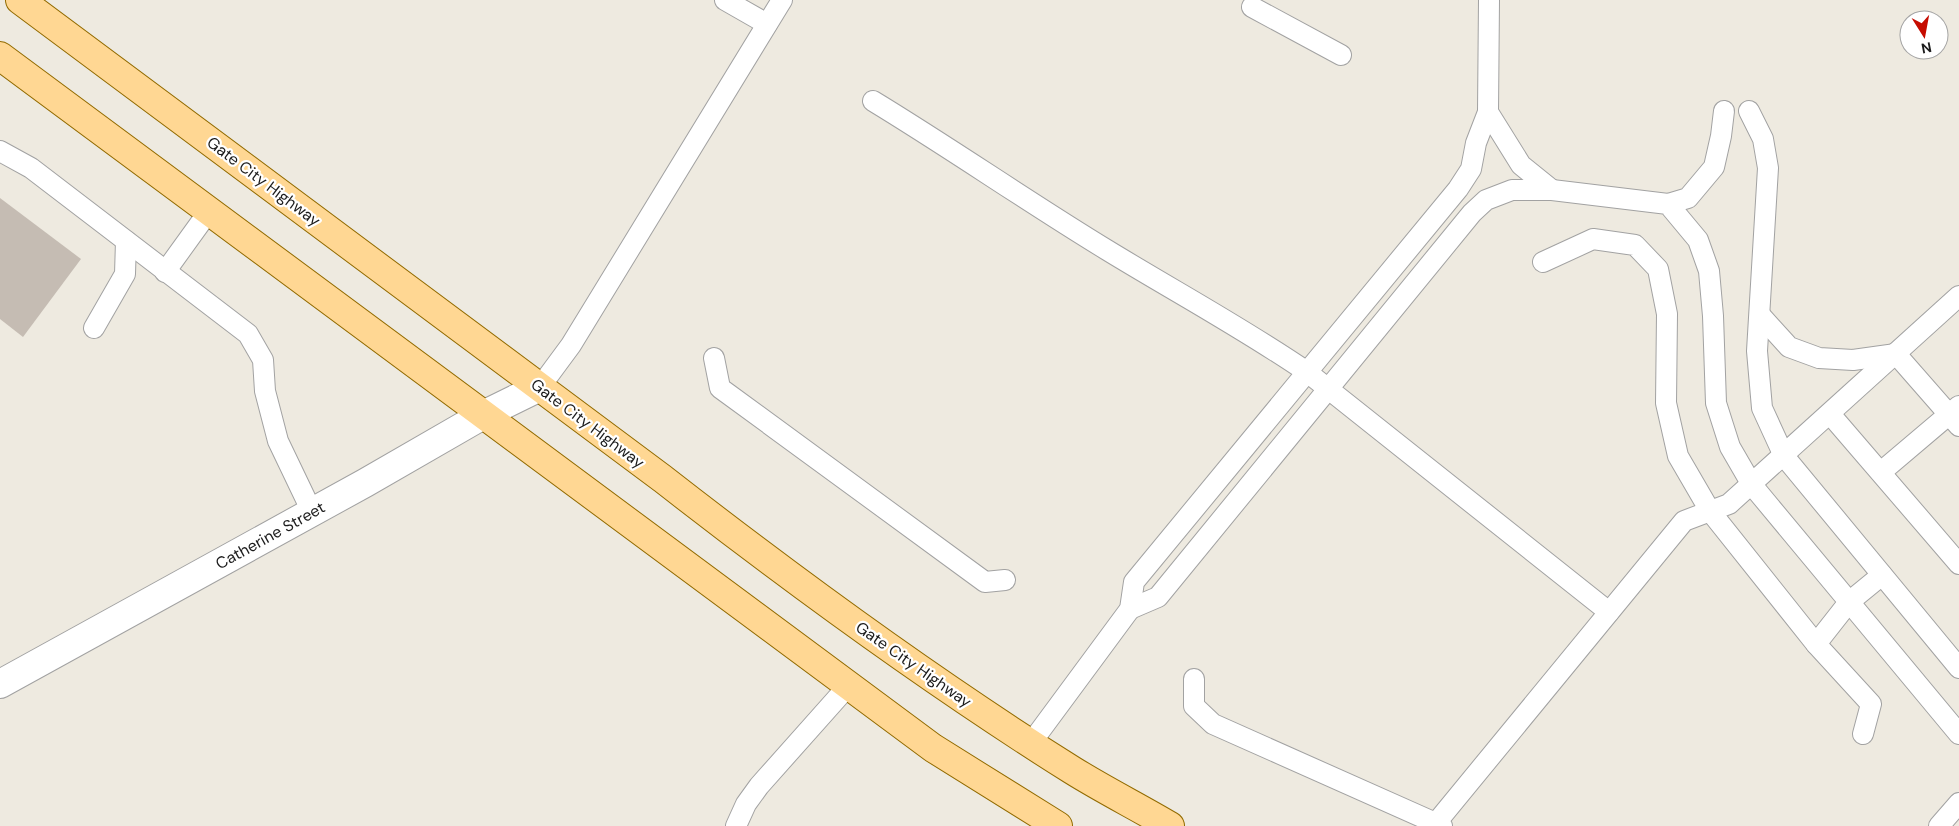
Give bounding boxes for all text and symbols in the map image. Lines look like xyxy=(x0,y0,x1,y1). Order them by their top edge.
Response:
north arrow xyxy=(1899,10,1949,60)
text: N xyxy=(1920,38,1933,58)
street label: Gate City Highway xyxy=(203,132,325,231)
street label: Gate City Highway xyxy=(527,374,649,473)
street label: Catherine Street xyxy=(212,497,329,574)
street label: Gate City Highway xyxy=(852,617,976,712)

